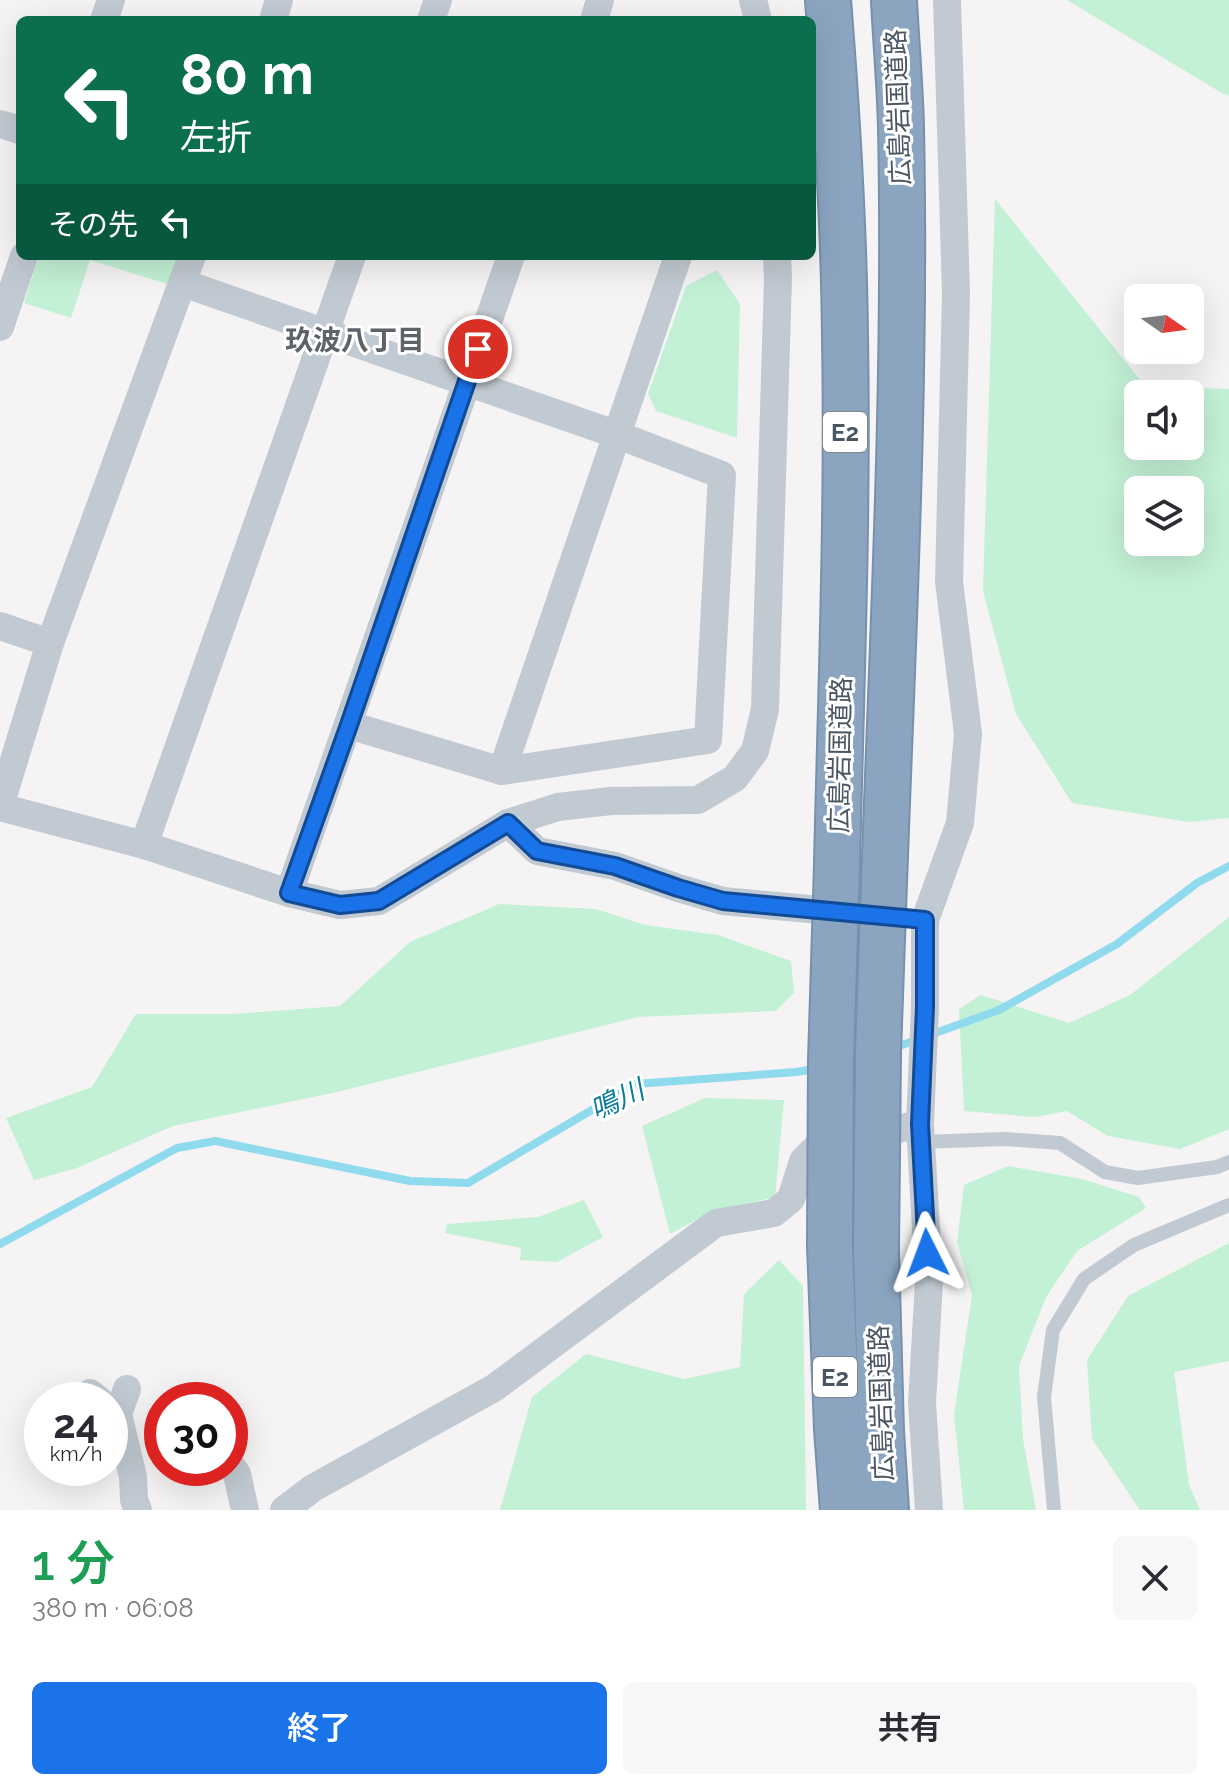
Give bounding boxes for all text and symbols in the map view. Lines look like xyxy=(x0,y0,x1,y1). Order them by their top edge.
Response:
street label: 広島岩国道路 xyxy=(880,29,916,185)
text: 80 m xyxy=(180,41,314,107)
icon: left xyxy=(48,48,152,152)
text: 左折 xyxy=(180,116,252,158)
icon: left xyxy=(154,200,198,244)
text: その先 xyxy=(48,207,138,242)
north arrow xyxy=(1124,284,1204,364)
map controls xyxy=(1124,284,1204,556)
pin xyxy=(444,315,512,383)
district label: 玖波八丁目 xyxy=(285,324,425,357)
icon: arrive xyxy=(456,327,500,371)
button: sound xyxy=(1124,380,1204,460)
road number: E2 xyxy=(823,412,867,452)
button: layers xyxy=(1124,476,1204,556)
street label: 広島岩国道路 xyxy=(824,677,856,833)
water label: 鳴川 xyxy=(585,1072,652,1127)
position arrow xyxy=(885,1211,969,1295)
street label: 広島岩国道路 xyxy=(863,1325,899,1481)
road number: E2 xyxy=(813,1357,857,1397)
speed limit sign: 30 xyxy=(144,1382,248,1486)
text: 24 xyxy=(53,1400,99,1447)
text: km/h xyxy=(50,1442,102,1466)
text: 1 分 xyxy=(32,1535,114,1591)
button: close xyxy=(1113,1536,1197,1620)
text: 380 m · 06:08 xyxy=(32,1593,194,1623)
button: 終了 xyxy=(32,1682,607,1774)
button: 共有 xyxy=(623,1682,1197,1774)

